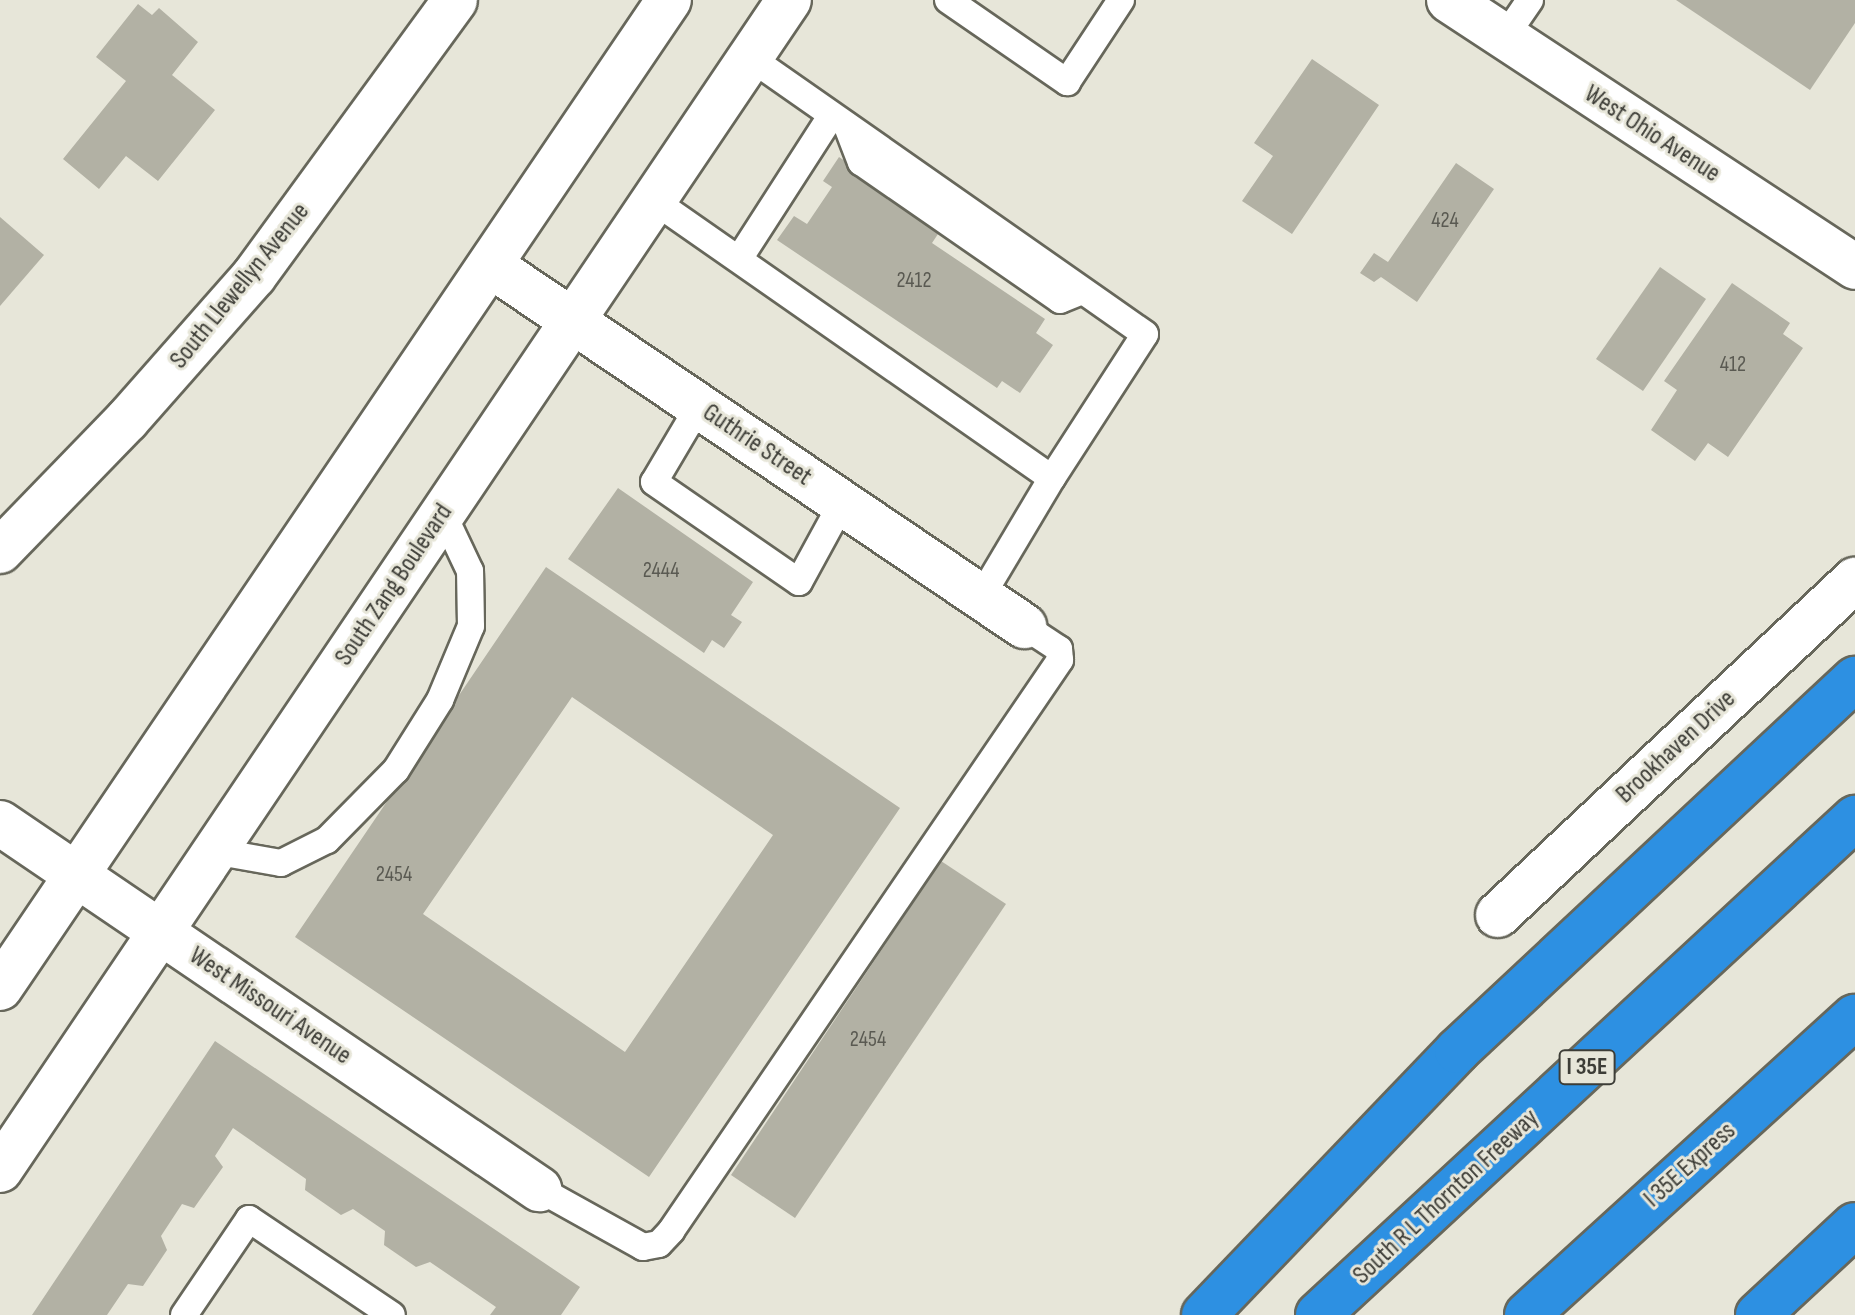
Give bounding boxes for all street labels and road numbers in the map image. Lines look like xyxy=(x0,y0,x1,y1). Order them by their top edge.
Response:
street label: West Ohio Avenue xyxy=(1578,79,1726,189)
street label: South Llewellyn Avenue xyxy=(164,197,316,375)
street label: Guthrie Street xyxy=(697,397,817,493)
street label: South Zang Boulevard xyxy=(329,498,459,672)
street label: Brookhaven Drive xyxy=(1610,684,1742,810)
street label: West Missouri Avenue xyxy=(183,940,357,1072)
road number: I 35E xyxy=(1557,1047,1617,1087)
street label: South R L Thornton Freeway xyxy=(1347,1103,1545,1291)
street label: I 35E Express xyxy=(1638,1116,1742,1214)

